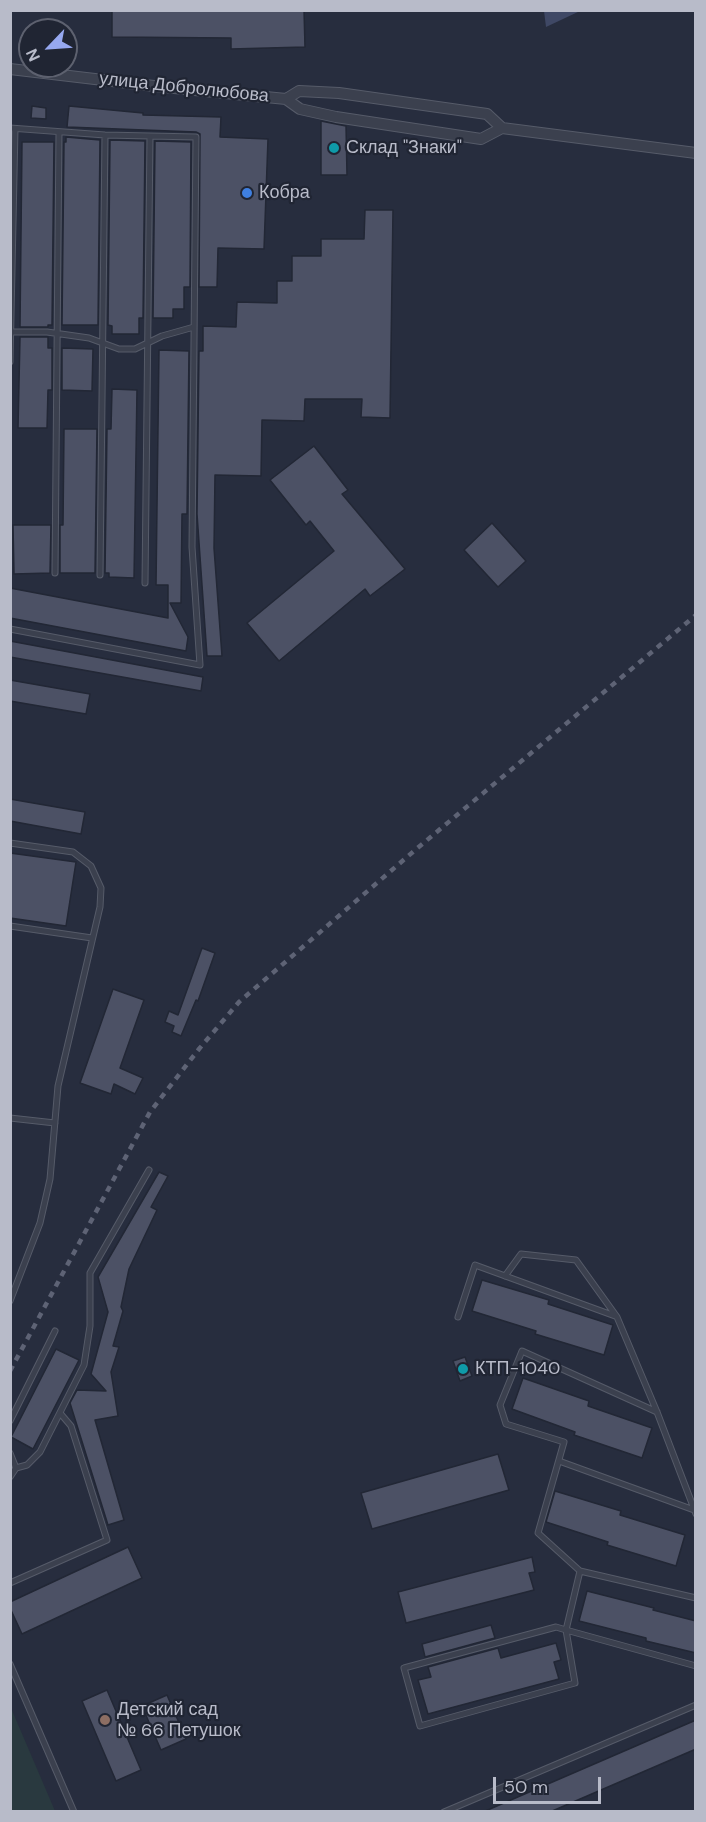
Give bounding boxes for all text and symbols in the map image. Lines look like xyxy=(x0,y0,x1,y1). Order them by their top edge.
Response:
north arrow xyxy=(18,18,78,78)
text: N xyxy=(21,45,45,65)
street label: улица Добролюбова xyxy=(98,68,270,108)
place label: Склад "Знаки" xyxy=(346,137,462,159)
marker: Склад "Знаки" xyxy=(327,141,341,155)
place label: Кобра xyxy=(259,182,310,204)
marker: Кобра xyxy=(240,186,254,200)
place label: КТП-1040 xyxy=(475,1358,560,1380)
marker: КТП-1040 xyxy=(456,1362,470,1376)
place label: Детский сад № 66 Петушок xyxy=(117,1699,241,1742)
marker: Детский сад № 66 Петушок xyxy=(98,1713,112,1727)
scale bar xyxy=(496,1765,604,1803)
text: 50 m xyxy=(504,1775,548,1799)

